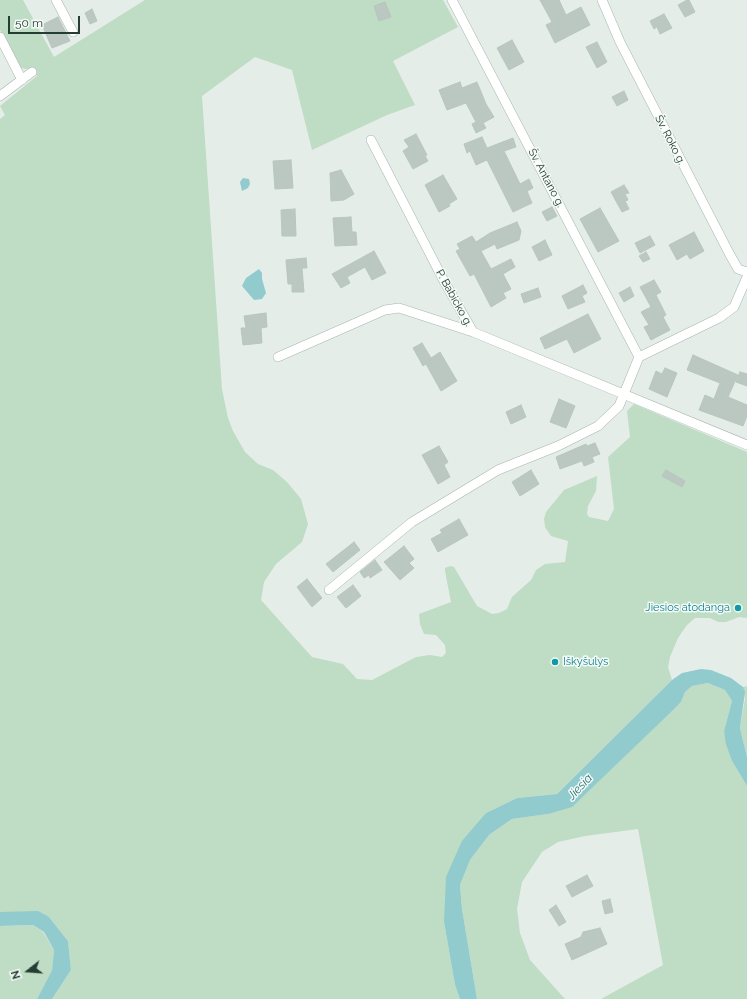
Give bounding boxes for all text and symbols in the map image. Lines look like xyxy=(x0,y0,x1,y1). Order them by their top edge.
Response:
scale bar xyxy=(10,8,82,34)
text: 50 m xyxy=(15,16,43,30)
street label: Šv. Roko g. xyxy=(652,113,688,167)
street label: Šv. Antano g. xyxy=(525,146,567,210)
street label: P. Babicko g. xyxy=(433,267,475,329)
place label: Jiesios atodanga xyxy=(645,601,730,615)
marker: Jiesios atodanga xyxy=(733,603,743,613)
place label: Iškyšulys xyxy=(563,655,608,669)
marker: Iškyšulys xyxy=(550,657,560,667)
water label: Jiesia xyxy=(565,771,595,803)
north arrow xyxy=(8,951,48,991)
text: N xyxy=(9,969,23,981)

